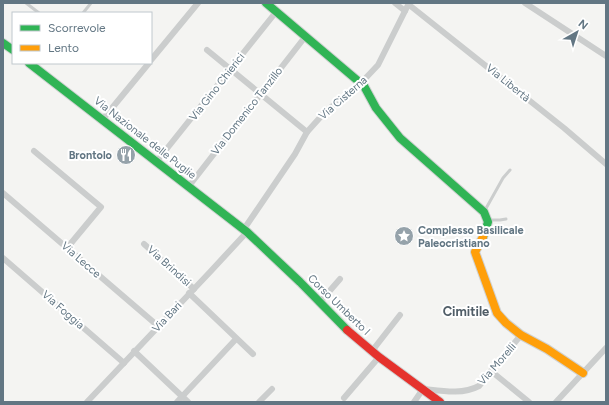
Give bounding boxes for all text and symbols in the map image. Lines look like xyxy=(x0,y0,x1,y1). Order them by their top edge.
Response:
legend xyxy=(12,12,152,64)
north arrow xyxy=(557,12,597,52)
text: N xyxy=(576,17,590,32)
text: Scorrevole xyxy=(48,21,106,35)
text: Lento xyxy=(48,41,79,55)
street label: Via Gino Chierici xyxy=(187,51,247,123)
street label: Via Libertà xyxy=(483,61,533,105)
street label: Via Domenico Tanzillo xyxy=(209,64,285,158)
street label: Via Cisterna xyxy=(316,74,370,122)
street label: Via Nazionale delle Puglie xyxy=(91,94,199,182)
restaurant icon: Brontolo xyxy=(115,144,137,166)
place label: Brontolo xyxy=(69,149,113,162)
place label: Complesso Basilicale Paleocristiano xyxy=(418,224,523,250)
place icon: Complesso Basilicale Paleocristiano xyxy=(393,225,415,247)
street label: Via Lecce xyxy=(59,239,103,281)
street label: Via Brindisi xyxy=(144,243,194,289)
street label: Corso Umberto I xyxy=(305,272,373,338)
street label: Via Foggia xyxy=(39,288,87,332)
street label: Via Bari xyxy=(150,299,184,335)
district label: Cimitile xyxy=(443,304,489,319)
street label: Via Morelli xyxy=(475,340,519,388)

